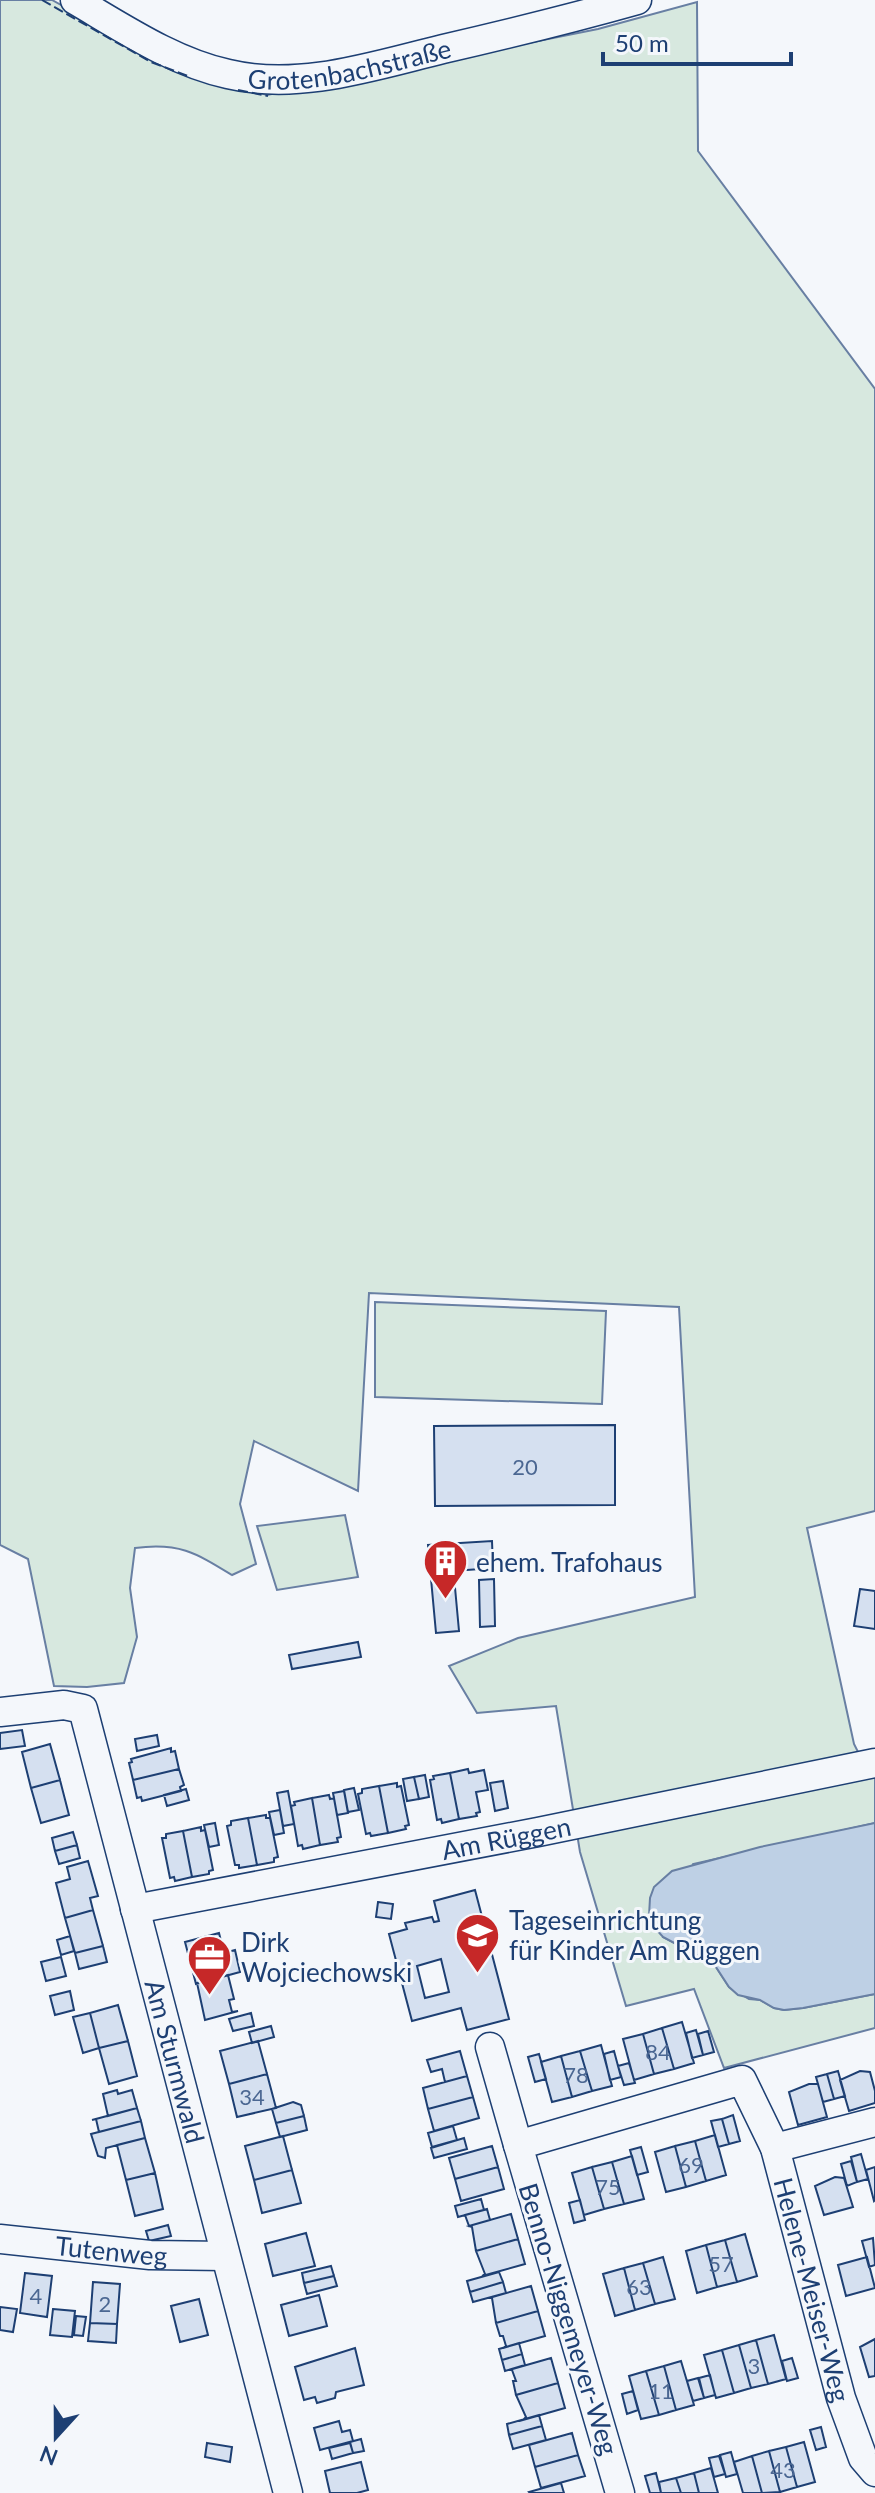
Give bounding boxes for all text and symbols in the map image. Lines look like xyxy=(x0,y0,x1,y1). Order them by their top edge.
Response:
scale bar xyxy=(603,16,791,66)
text: 50 m xyxy=(615,28,669,57)
street label: Grotenbachstraße xyxy=(247,32,454,96)
house number: 20 xyxy=(512,1453,538,1480)
building icon: ehem. Trafohaus xyxy=(421,1538,469,1601)
place label: ehem. Trafohaus xyxy=(476,1546,662,1578)
street label: Am Rüggen xyxy=(439,1810,574,1866)
place label: Tageseinrichtung für Kinder Am Rüggen xyxy=(509,1904,760,1966)
school or university icon: Tageseinrichtung für Kinder Am Rüggen xyxy=(454,1911,502,1974)
place label: Dirk Wojciechowski xyxy=(241,1926,412,1988)
office icon: Dirk Wojciechowski xyxy=(186,1933,234,1996)
street label: Am Sturmwald xyxy=(138,1976,212,2147)
house number: 84 xyxy=(645,2038,671,2065)
house number: 78 xyxy=(563,2061,589,2088)
house number: 34 xyxy=(239,2083,265,2110)
house number: 69 xyxy=(678,2151,704,2178)
house number: 75 xyxy=(595,2173,621,2200)
street label: Helene-Meiser-Weg xyxy=(767,2174,857,2405)
street label: Benno-Niggemeyer-Weg xyxy=(512,2179,626,2459)
street label: Tutenweg xyxy=(54,2229,167,2271)
house number: 57 xyxy=(708,2250,734,2277)
house number: 63 xyxy=(626,2273,652,2300)
house number: 4 xyxy=(30,2282,43,2309)
house number: 2 xyxy=(99,2290,111,2317)
house number: 3 xyxy=(748,2352,760,2379)
house number: 11 xyxy=(648,2377,674,2404)
north arrow xyxy=(16,2397,96,2477)
text: N xyxy=(36,2440,61,2472)
house number: 43 xyxy=(770,2456,796,2483)

